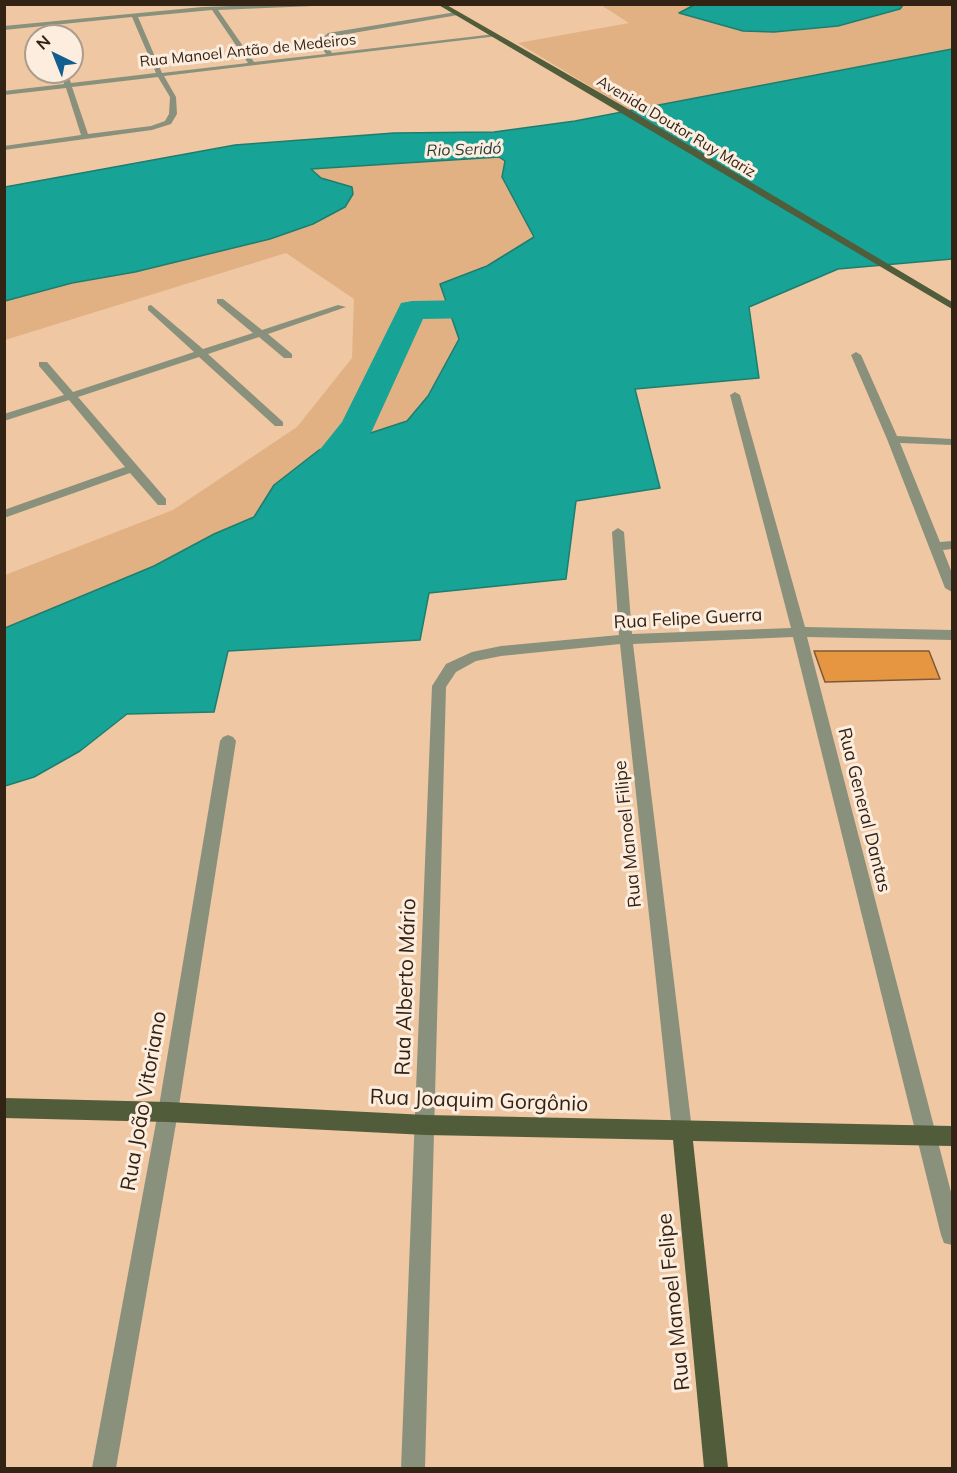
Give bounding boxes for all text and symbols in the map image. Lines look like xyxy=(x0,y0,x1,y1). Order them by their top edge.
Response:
north arrow xyxy=(24,24,84,84)
text: N xyxy=(32,31,54,54)
street label: Rua Manoel Antão de Medeiros xyxy=(139,31,357,71)
street label: Avenida Doutor Ruy Mariz xyxy=(593,72,759,182)
water label: Rio Seridó xyxy=(426,139,502,161)
street label: Rua Felipe Guerra xyxy=(613,604,763,634)
street label: Rua General Dantas xyxy=(833,726,895,894)
street label: Rua Manoel Filipe xyxy=(610,759,646,909)
street label: Rua Alberto Mário xyxy=(390,898,422,1076)
street label: Rua João Vitoriano xyxy=(116,1009,172,1193)
street label: Rua Joaquim Gorgônio xyxy=(369,1085,589,1117)
street label: Rua Manoel Felipe xyxy=(652,1212,696,1392)

